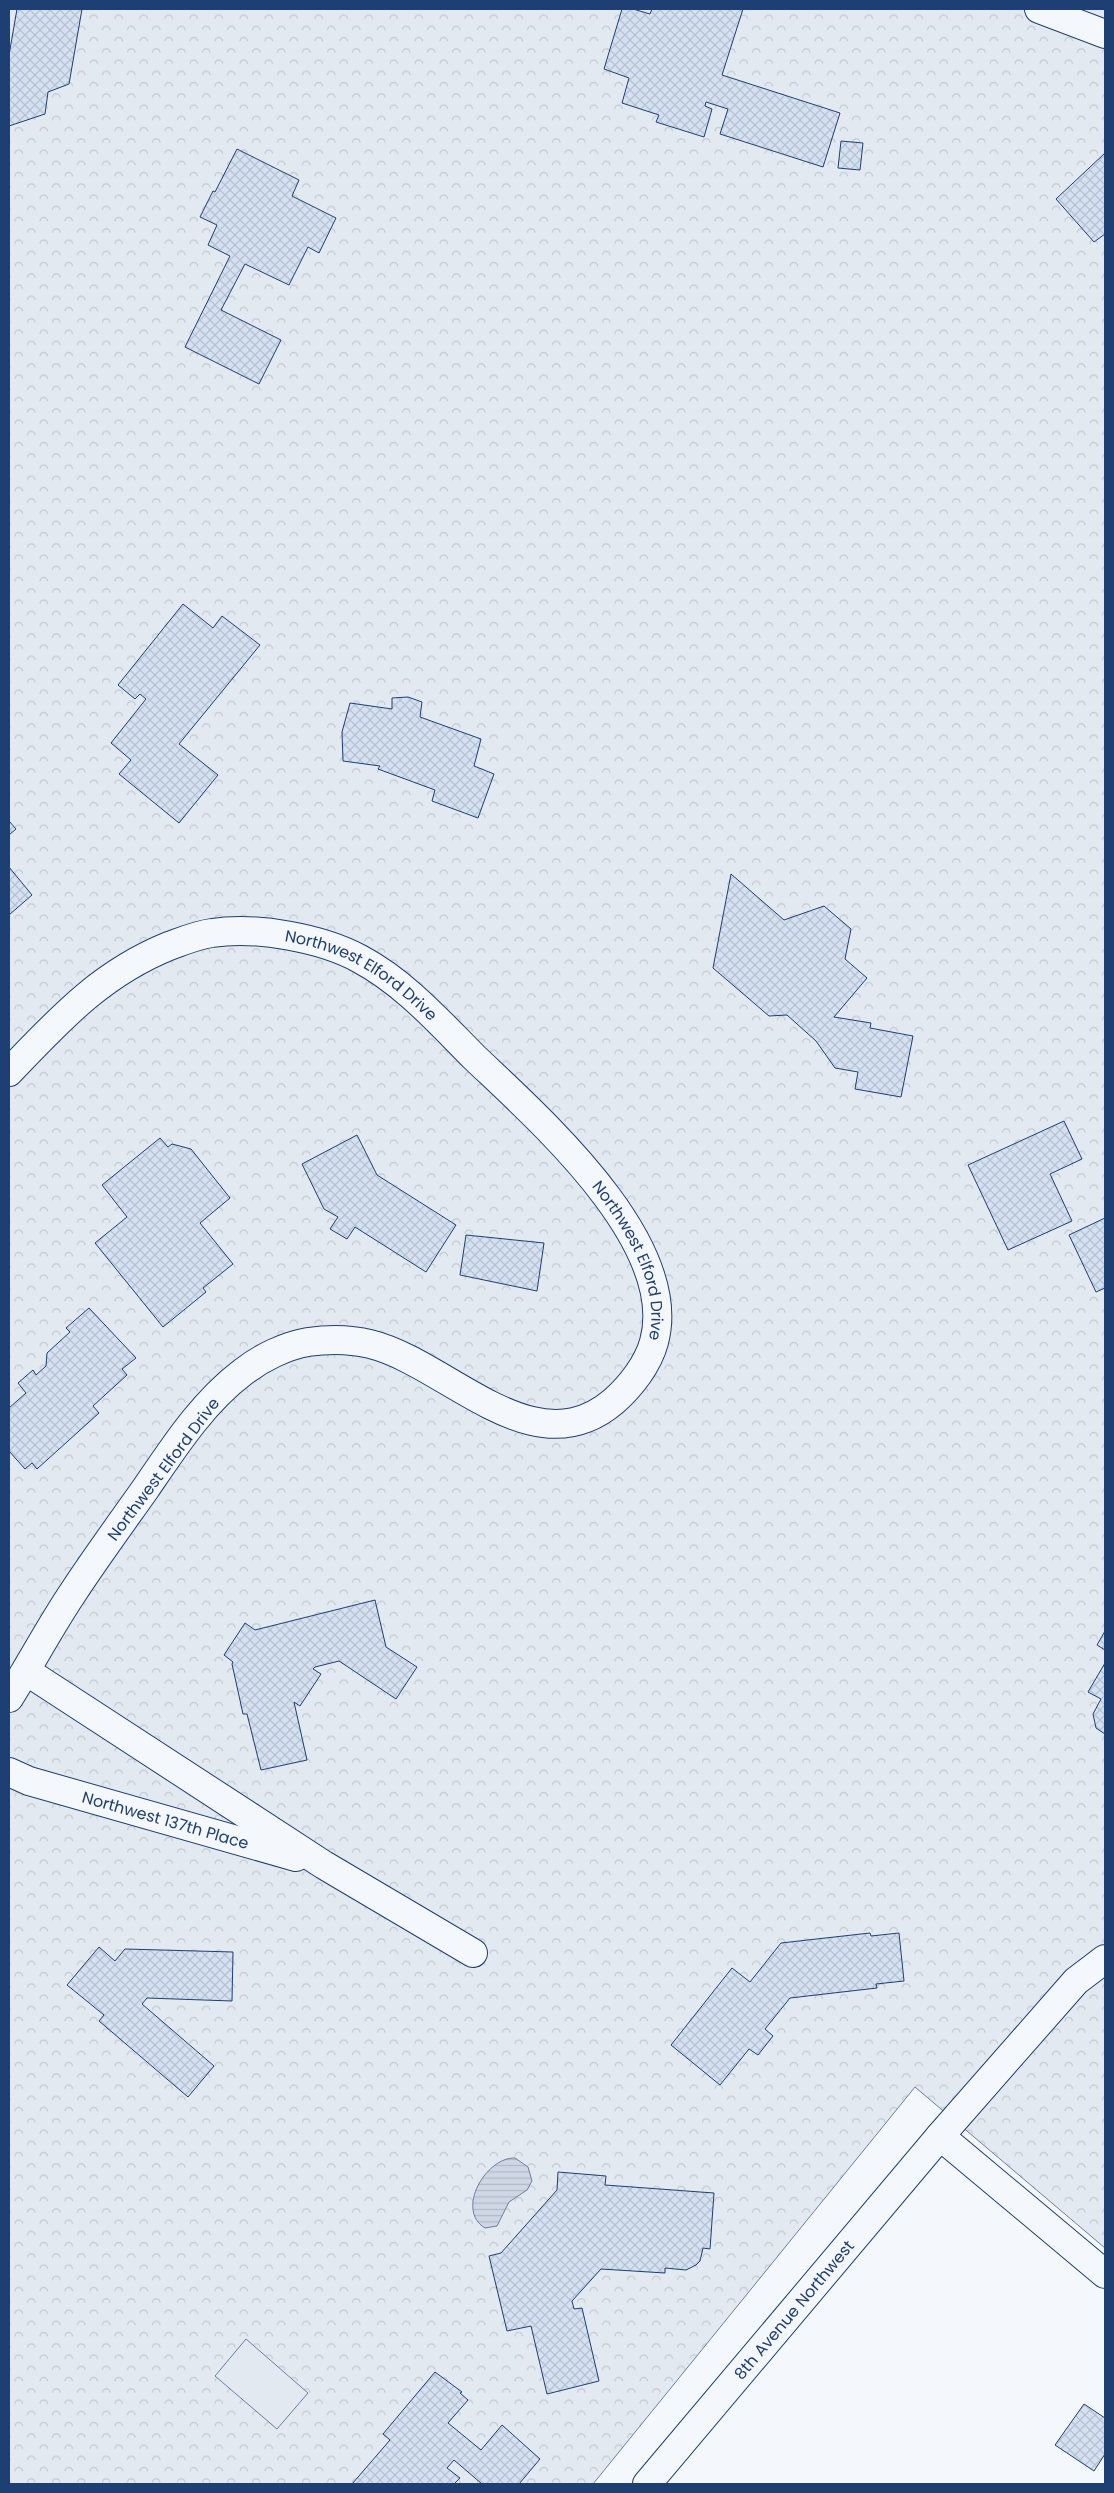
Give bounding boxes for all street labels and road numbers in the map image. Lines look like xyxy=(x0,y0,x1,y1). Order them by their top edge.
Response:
street label: Northwest Elford Drive xyxy=(283,924,443,1026)
street label: Northwest Elford Drive xyxy=(587,1176,668,1342)
street label: Northwest Elford Drive xyxy=(102,1393,225,1546)
street label: Northwest 137th Place xyxy=(79,1786,252,1855)
street label: 8th Avenue Northwest xyxy=(729,2235,860,2385)

